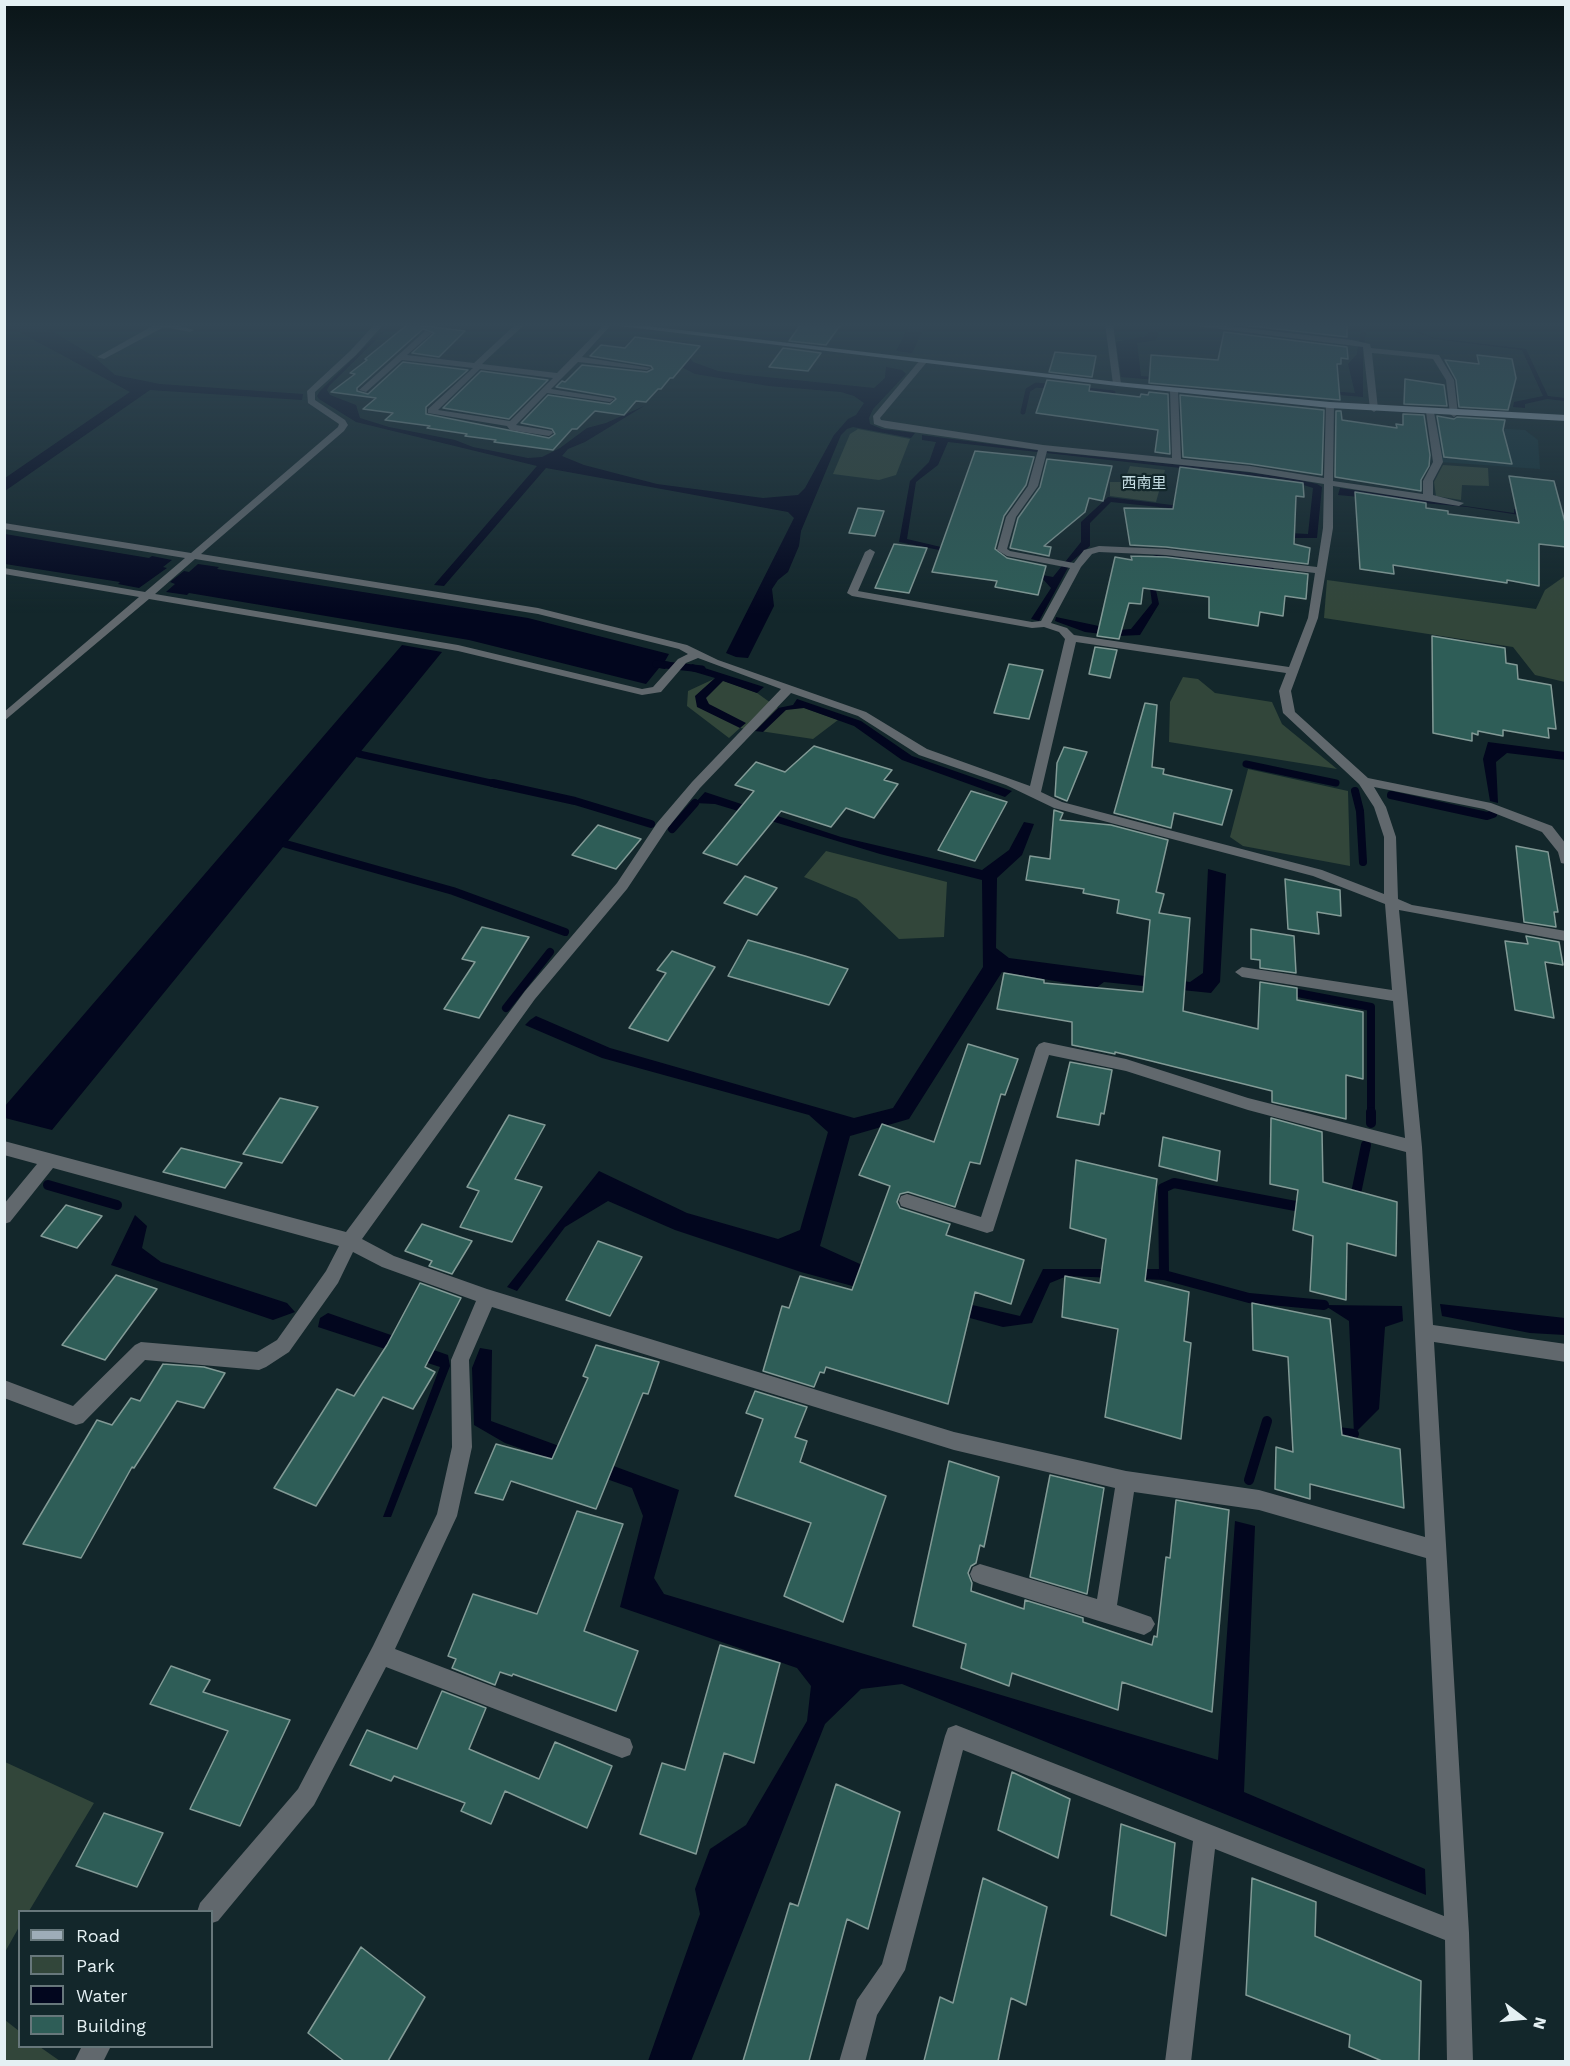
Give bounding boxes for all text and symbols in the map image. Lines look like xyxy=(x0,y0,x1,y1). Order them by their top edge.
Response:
district label: 西南里 xyxy=(1122,475,1166,493)
legend xyxy=(18,1910,213,2048)
text: Road xyxy=(76,1925,120,1946)
text: Park xyxy=(76,1955,115,1976)
text: Water xyxy=(76,1985,128,2006)
north arrow xyxy=(1492,1988,1552,2048)
text: Building xyxy=(76,2015,146,2036)
text: N xyxy=(1529,2015,1551,2031)

